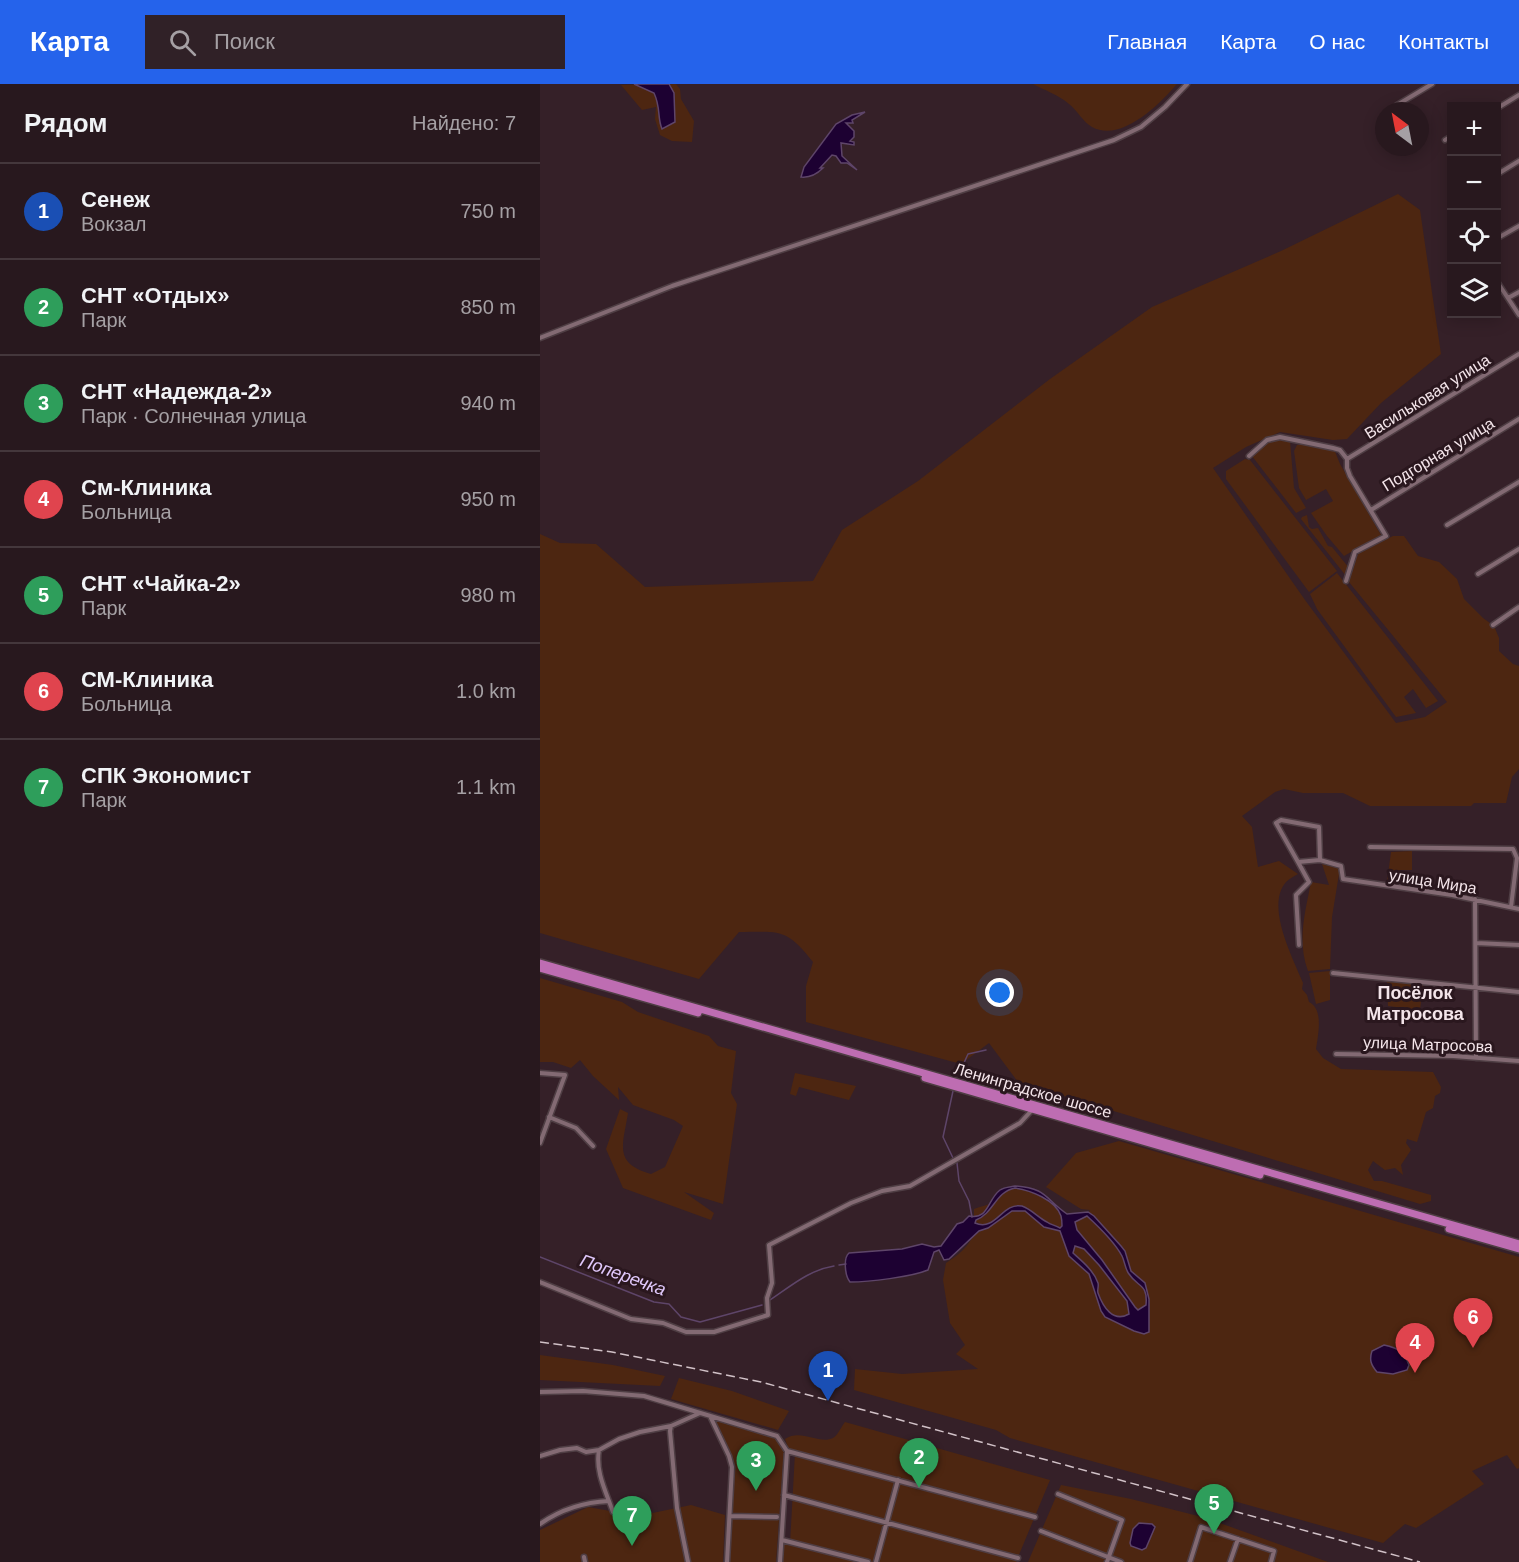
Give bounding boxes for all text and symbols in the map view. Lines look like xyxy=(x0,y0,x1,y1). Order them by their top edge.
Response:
search box xyxy=(145,15,565,69)
text: Карта xyxy=(30,26,109,57)
icon: search xyxy=(166,26,199,59)
text: Поиск xyxy=(214,29,275,54)
text: Главная xyxy=(1107,30,1187,53)
text: Карта xyxy=(1220,30,1276,53)
text: О нас xyxy=(1309,30,1365,53)
text: Контакты xyxy=(1398,30,1489,53)
north arrow xyxy=(1375,102,1429,156)
map controls xyxy=(1447,102,1501,318)
button: + xyxy=(1447,102,1501,156)
text: Рядом xyxy=(24,108,107,138)
text: Найдено: 7 xyxy=(412,112,516,134)
button: − xyxy=(1447,156,1501,210)
text: Сенеж xyxy=(81,187,150,212)
text: 1 xyxy=(38,200,49,222)
text: 750 m xyxy=(460,200,516,222)
button: locate xyxy=(1447,210,1501,264)
text: Вокзал xyxy=(81,213,146,235)
button: layers xyxy=(1447,264,1501,318)
text: СНТ «Отдых» xyxy=(81,283,229,308)
text: 2 xyxy=(38,296,49,318)
text: 850 m xyxy=(460,296,516,318)
text: Парк xyxy=(81,309,126,331)
street label: Васильковая улица xyxy=(1361,351,1493,442)
text: СНТ «Надежда-2» xyxy=(81,379,272,404)
text: 3 xyxy=(38,392,49,414)
text: 940 m xyxy=(460,392,516,414)
text: Парк · Солнечная улица xyxy=(81,405,306,427)
street label: Подгорная улица xyxy=(1379,414,1497,495)
text: См-Клиника xyxy=(81,475,211,500)
text: 4 xyxy=(38,488,49,510)
text: 950 m xyxy=(460,488,516,510)
text: Больница xyxy=(81,501,172,523)
text: СНТ «Чайка-2» xyxy=(81,571,241,596)
text: 5 xyxy=(38,584,49,606)
text: 980 m xyxy=(460,584,516,606)
text: Парк xyxy=(81,597,126,619)
text: СМ-Клиника xyxy=(81,667,213,692)
text: 6 xyxy=(38,680,49,702)
text: 1.0 km xyxy=(456,680,516,702)
text: Больница xyxy=(81,693,172,715)
text: СПК Экономист xyxy=(81,763,251,788)
text: 7 xyxy=(38,776,49,798)
text: 1.1 km xyxy=(456,776,516,798)
text: Парк xyxy=(81,789,126,811)
street label: улица Мира xyxy=(1388,866,1478,897)
your location xyxy=(985,978,1014,1007)
district label: Посёлок Матросова xyxy=(1366,983,1465,1024)
street label: улица Матросова xyxy=(1363,1034,1493,1055)
street label: Ленинградское шоссе xyxy=(952,1060,1114,1121)
water label: Поперечка xyxy=(577,1250,669,1300)
pin: 6 xyxy=(1454,1298,1492,1348)
pin: 4 xyxy=(1396,1324,1434,1373)
pin: 1 xyxy=(808,1352,848,1401)
pin: 2 xyxy=(900,1438,938,1488)
pin: 3 xyxy=(736,1442,776,1491)
pin: 5 xyxy=(1194,1484,1234,1534)
pin: 7 xyxy=(612,1496,652,1546)

